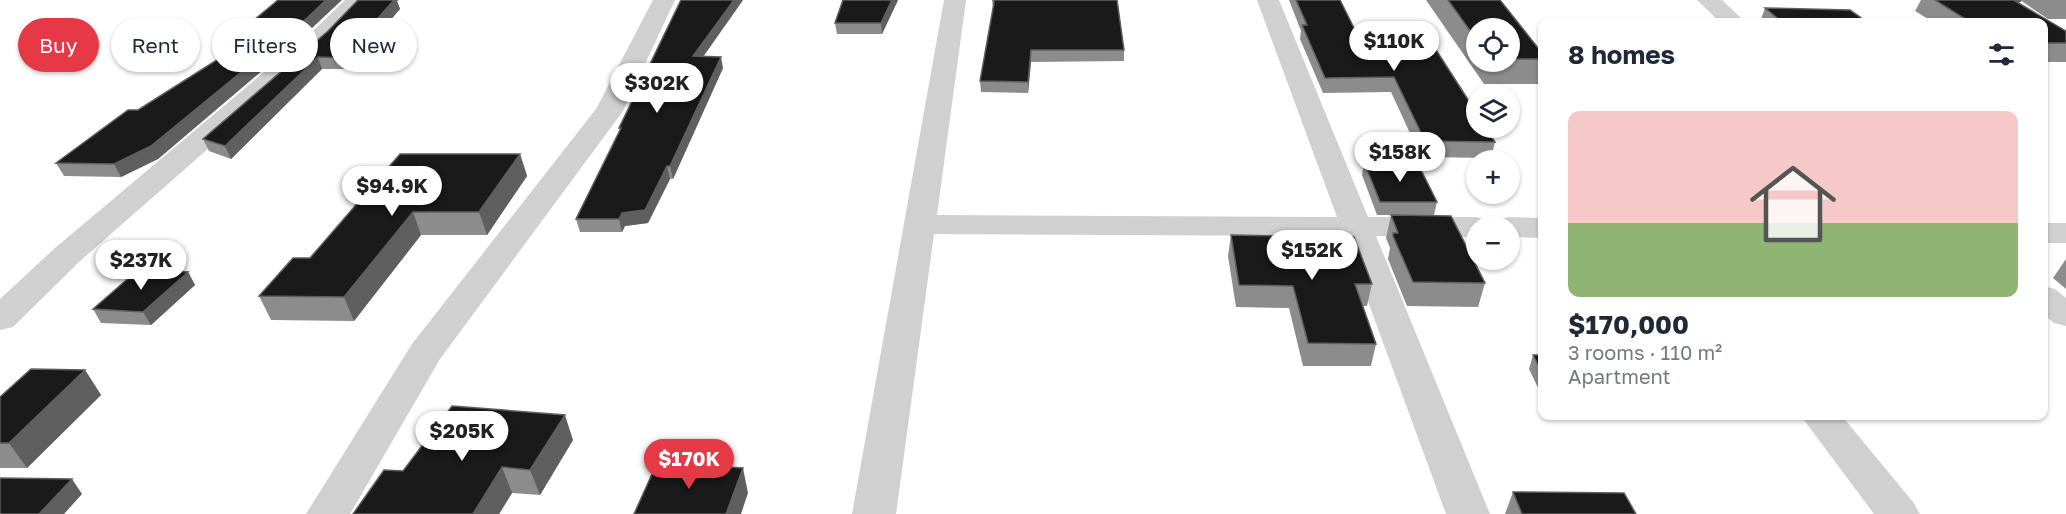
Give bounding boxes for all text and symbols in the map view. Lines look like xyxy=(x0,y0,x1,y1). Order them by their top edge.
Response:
chip: Buy xyxy=(18,18,99,72)
chip: Rent xyxy=(111,18,200,72)
chip: Filters xyxy=(212,18,318,72)
chip: New xyxy=(330,18,417,72)
map controls xyxy=(1466,18,1520,270)
button: locate xyxy=(1466,18,1520,72)
pin: $110K xyxy=(1352,21,1436,72)
text: $110K xyxy=(1363,28,1425,52)
icon: filters xyxy=(1985,38,2018,71)
text: 8 homes xyxy=(1568,39,1675,70)
pin: $302K xyxy=(615,63,699,114)
text: $302K xyxy=(624,70,690,94)
button: layers xyxy=(1466,84,1520,138)
pin: $158K xyxy=(1358,132,1442,183)
text: $158K xyxy=(1368,139,1432,163)
button: + xyxy=(1466,150,1520,204)
icon: home xyxy=(1739,150,1847,258)
pin: $94.9K xyxy=(343,166,441,217)
text: $94.9K xyxy=(356,173,428,197)
button: − xyxy=(1466,216,1520,270)
pin: $152K xyxy=(1270,230,1354,281)
text: $152K xyxy=(1281,237,1343,261)
pin: $237K xyxy=(99,240,183,291)
text: $237K xyxy=(109,247,173,271)
text: $170,000 xyxy=(1568,309,1689,340)
text: 3 rooms · 110 m² xyxy=(1568,340,1722,364)
text: Apartment xyxy=(1568,364,1671,388)
pin: $205K xyxy=(420,411,504,462)
text: $205K xyxy=(429,418,495,442)
pin: $170K xyxy=(647,439,731,490)
text: $170K xyxy=(658,446,720,470)

